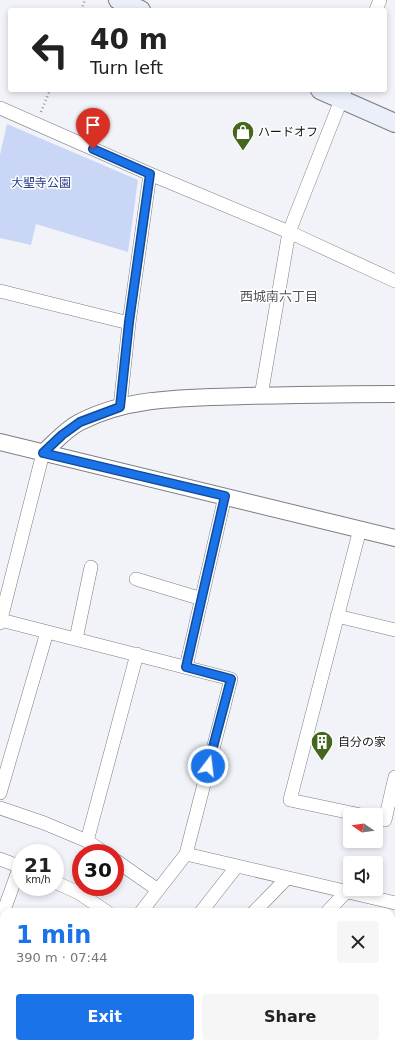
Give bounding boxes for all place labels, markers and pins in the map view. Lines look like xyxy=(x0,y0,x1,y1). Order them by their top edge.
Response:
pin xyxy=(76,108,110,149)
shop icon: ハードオフ xyxy=(230,119,256,152)
place label: ハードオフ xyxy=(258,125,318,139)
building icon: 自分の家 xyxy=(309,729,335,762)
place label: 自分の家 xyxy=(338,735,386,749)

